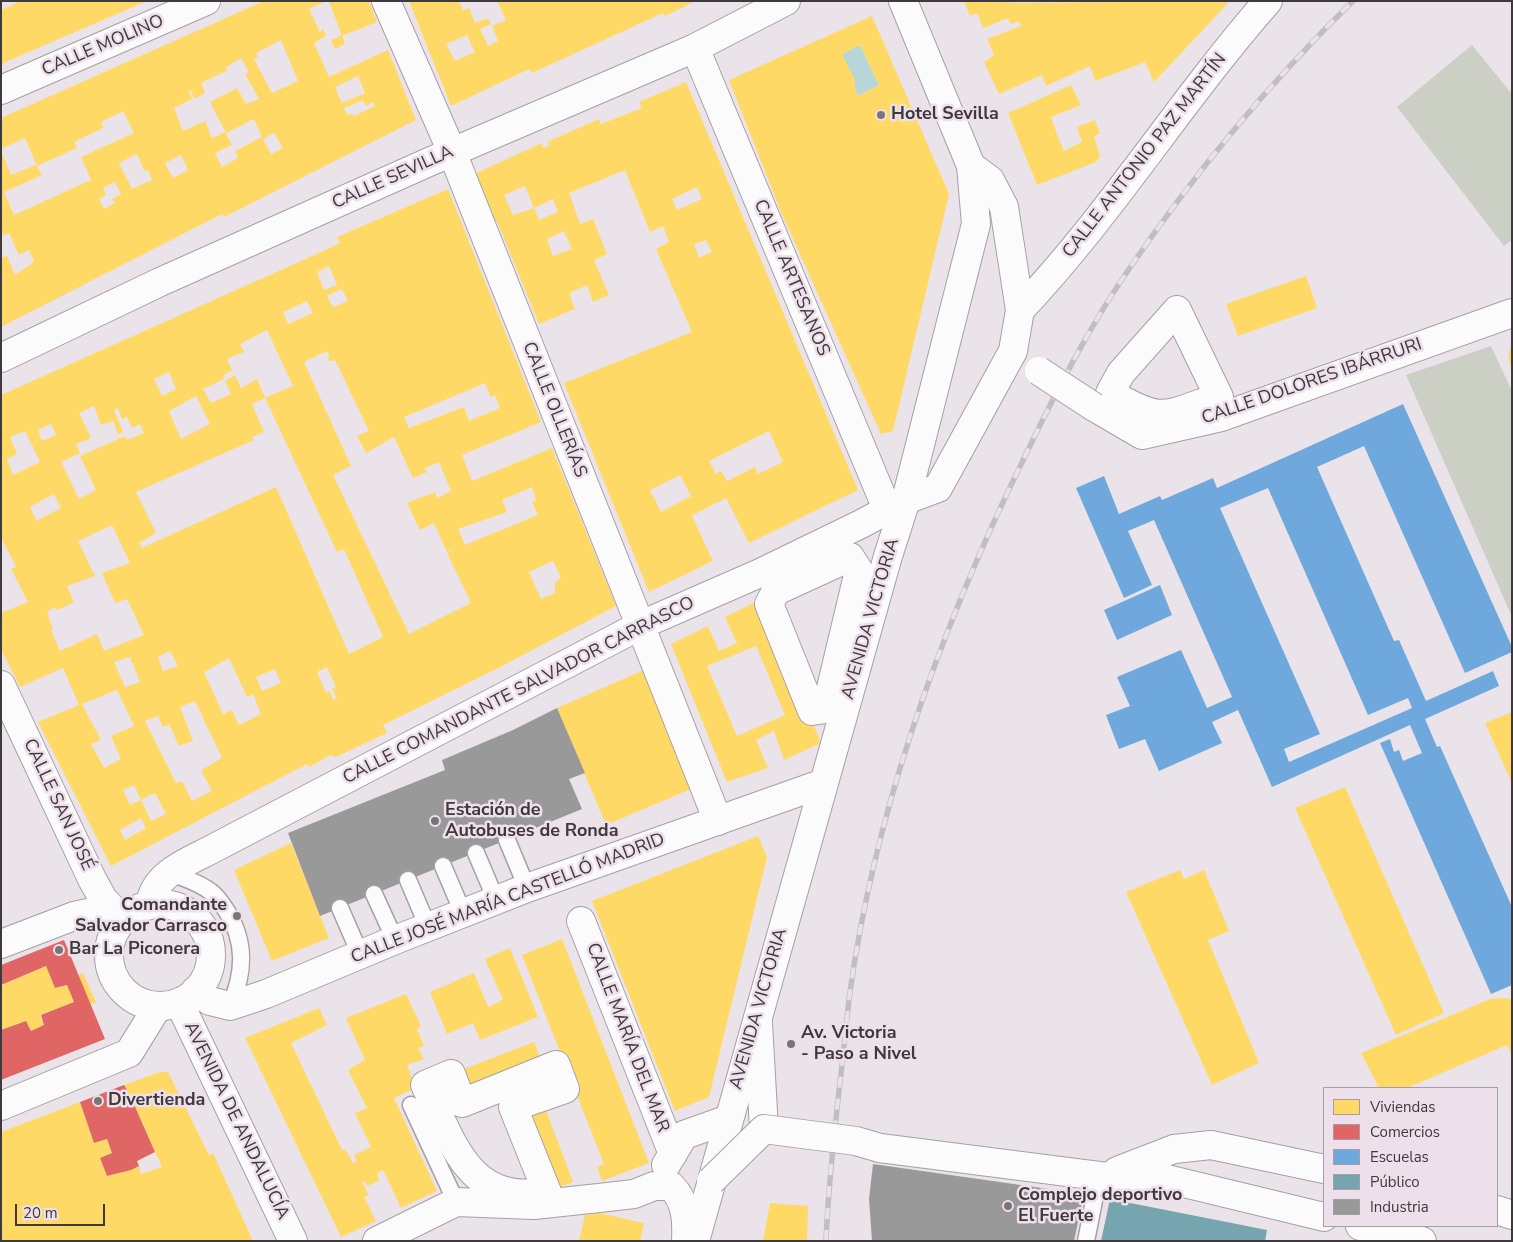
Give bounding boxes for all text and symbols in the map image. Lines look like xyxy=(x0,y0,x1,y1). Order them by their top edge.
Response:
street label: CALLE MOLINO xyxy=(39,11,167,81)
street label: CALLE ANTONIO PAZ MARTÍN xyxy=(1058,49,1232,263)
place label: Hotel Sevilla xyxy=(891,104,999,126)
marker: Hotel Sevilla xyxy=(875,109,887,121)
street label: CALLE SEVILLA xyxy=(329,142,457,214)
street label: CALLE ARTESANOS xyxy=(748,197,834,359)
street label: CALLE DOLORES IBÁRRURI xyxy=(1199,334,1425,430)
street label: CALLE OLLERÍAS xyxy=(517,339,591,481)
street label: AVENIDA VICTORIA xyxy=(838,536,904,702)
street label: CALLE COMANDANTE SALVADOR CARRASCO xyxy=(340,593,698,789)
street label: CALLE SAN JOSÉ xyxy=(18,736,98,874)
place label: Estación de Autobuses de Ronda xyxy=(445,800,618,842)
marker: Estación de Autobuses de Ronda xyxy=(429,815,441,827)
street label: CALLE JOSÉ MARÍA CASTELLÓ MADRID xyxy=(348,829,668,969)
place label: Comandante Salvador Carrasco xyxy=(75,895,227,938)
marker: Comandante Salvador Carrasco xyxy=(231,910,243,922)
street label: AVENIDA VICTORIA xyxy=(726,926,792,1092)
place label: Bar La Piconera xyxy=(69,939,200,961)
street label: CALLE MARÍA DEL MAR xyxy=(581,940,673,1136)
marker: Bar La Piconera xyxy=(53,944,65,956)
street label: AVENIDA DE ANDALUCÍA xyxy=(179,1019,293,1223)
place label: Av. Victoria - Paso a Nivel xyxy=(801,1023,916,1066)
marker: Av. Victoria - Paso a Nivel xyxy=(785,1038,797,1050)
legend xyxy=(1323,1087,1498,1227)
place label: Divertienda xyxy=(108,1090,205,1112)
marker: Divertienda xyxy=(92,1095,104,1107)
text: Viviendas xyxy=(1370,1097,1435,1117)
text: Comercios xyxy=(1370,1122,1440,1142)
text: Escuelas xyxy=(1370,1147,1429,1167)
text: Público xyxy=(1370,1172,1420,1192)
place label: Complejo deportivo El Fuerte xyxy=(1018,1185,1182,1228)
scale bar xyxy=(18,1194,108,1226)
text: Industria xyxy=(1370,1197,1429,1217)
marker: Complejo deportivo El Fuerte xyxy=(1002,1200,1014,1212)
text: 20 m xyxy=(23,1203,58,1223)

